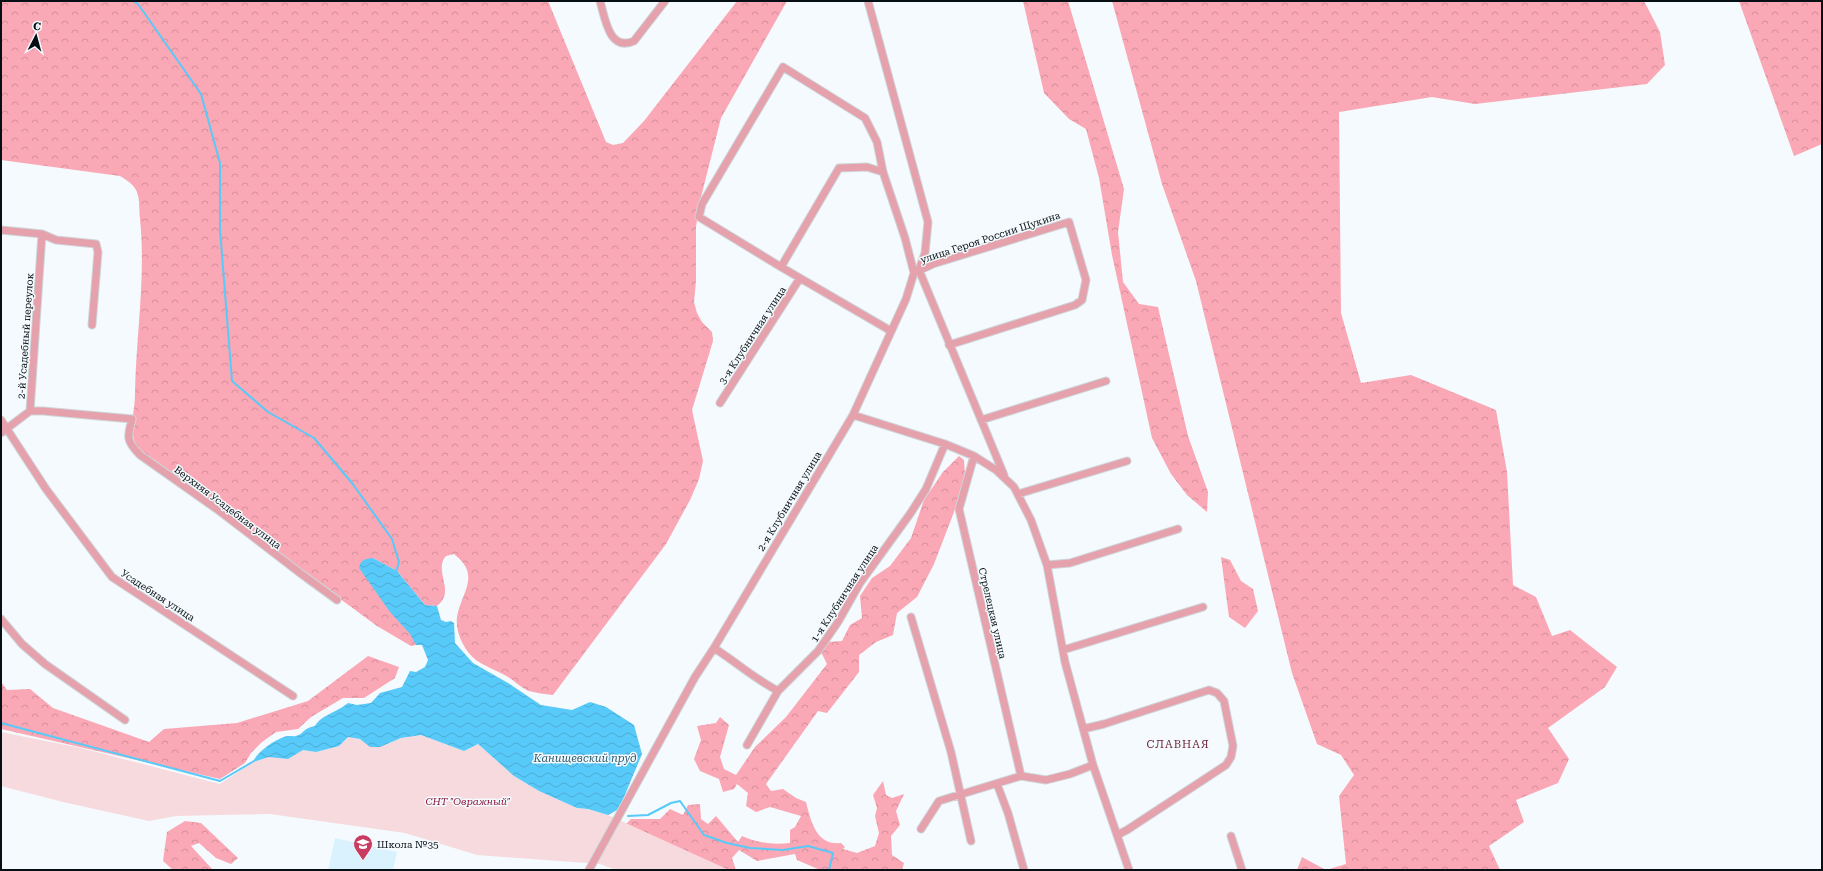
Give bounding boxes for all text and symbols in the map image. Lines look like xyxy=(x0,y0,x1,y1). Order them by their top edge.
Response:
north arrow xyxy=(16,16,56,56)
text: С xyxy=(32,20,42,33)
street label: улица Героя России Щукина xyxy=(919,209,1062,265)
street label: 2-й Усадебный переулок xyxy=(16,272,35,400)
street label: 3-я Клубничная улица xyxy=(717,284,788,386)
street label: 2-я Клубничная улица xyxy=(755,449,824,553)
street label: Верхняя Усадебная улица xyxy=(172,464,284,551)
street label: 1-я Клубничная улица xyxy=(809,542,880,644)
street label: Стрелецкая улица xyxy=(977,566,1008,660)
street label: Усадебная улица xyxy=(119,567,197,624)
district label: СЛАВНАЯ xyxy=(1146,738,1210,751)
water label: Канищевский пруд xyxy=(533,752,636,765)
park label: СНТ "Овражный" xyxy=(425,796,511,807)
school or university icon: Школа №35 xyxy=(352,833,374,861)
place label: Школа №35 xyxy=(377,839,439,850)

